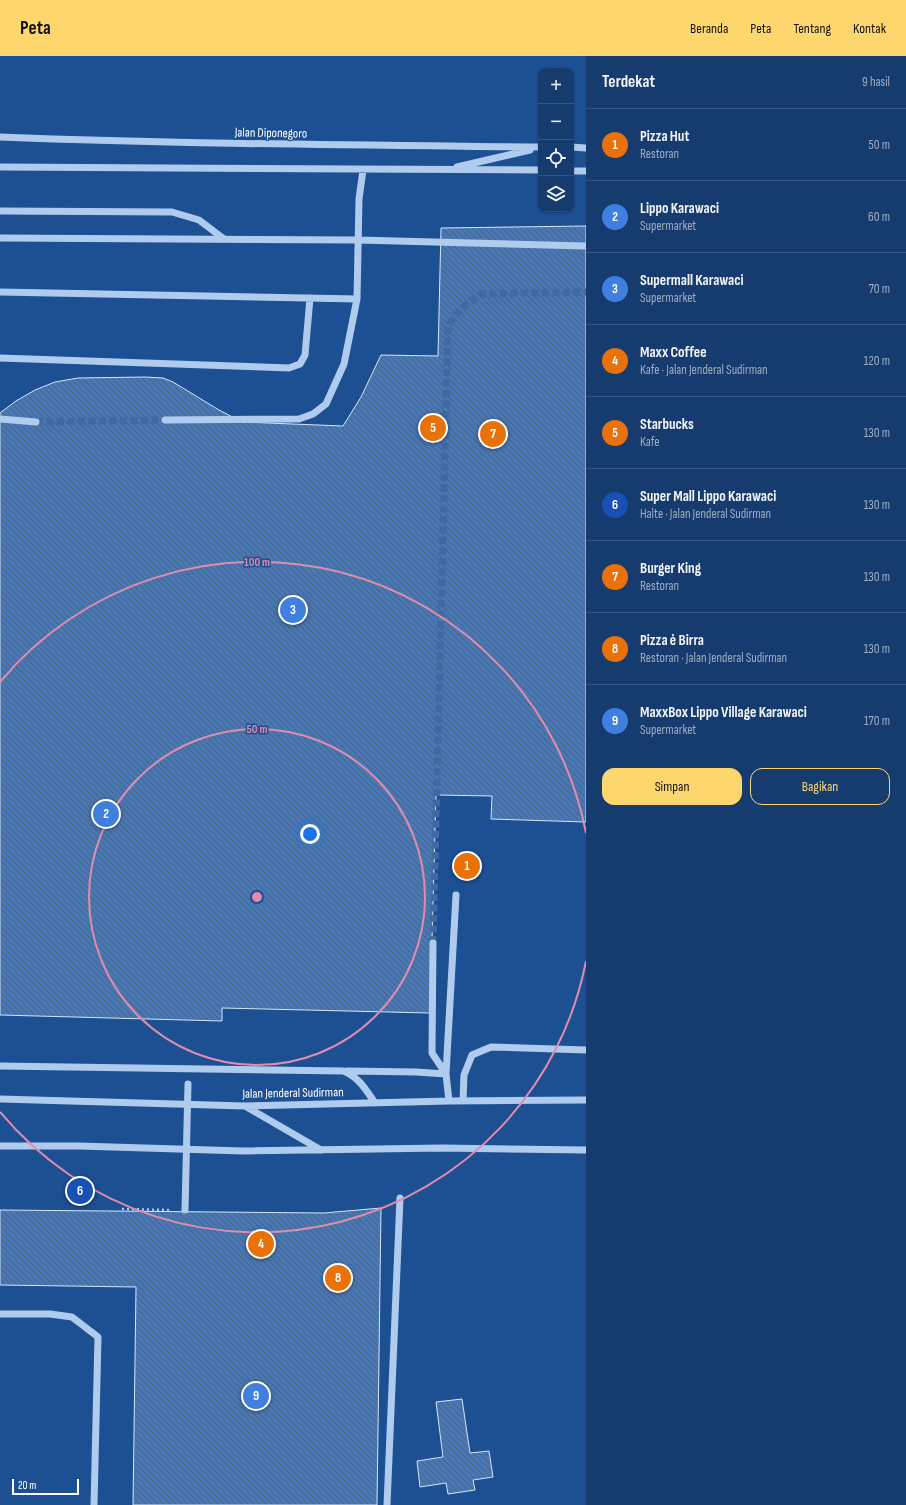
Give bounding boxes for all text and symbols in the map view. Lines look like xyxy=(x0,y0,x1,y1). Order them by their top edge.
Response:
text: Peta xyxy=(20,17,51,40)
text: Beranda xyxy=(690,20,728,37)
text: Peta xyxy=(750,20,771,37)
text: Tentang xyxy=(793,20,831,37)
text: Kontak xyxy=(853,20,886,37)
map controls xyxy=(538,68,574,212)
button: + xyxy=(538,68,574,104)
text: Terdekat xyxy=(602,72,655,92)
text: 9 hasil xyxy=(862,74,890,90)
button: − xyxy=(538,104,574,140)
street label: Jalan Diponegoro xyxy=(234,124,307,142)
text: Pizza Hut xyxy=(640,127,689,146)
text: 1 xyxy=(612,137,618,153)
text: 50 m xyxy=(869,137,890,153)
button: locate xyxy=(538,140,574,176)
text: Restoran xyxy=(640,146,679,162)
button: layers xyxy=(538,176,574,212)
text: Lippo Karawaci xyxy=(640,199,719,218)
text: 2 xyxy=(612,209,618,225)
text: 60 m xyxy=(868,209,890,225)
text: Supermarket xyxy=(640,218,696,234)
text: Supermall Karawaci xyxy=(640,271,744,290)
text: 3 xyxy=(612,281,618,297)
text: 70 m xyxy=(869,281,890,297)
text: Supermarket xyxy=(640,290,696,306)
text: Maxx Coffee xyxy=(640,343,707,362)
text: 4 xyxy=(612,353,618,369)
text: 120 m xyxy=(864,353,890,369)
text: Kafe · Jalan Jenderal Sudirman xyxy=(640,362,768,378)
pin: 5 xyxy=(420,413,446,443)
text: Starbucks xyxy=(640,415,694,434)
pin: 7 xyxy=(480,419,506,449)
text: 5 xyxy=(612,425,618,441)
text: 130 m xyxy=(864,425,890,441)
text: Kafe xyxy=(640,434,660,450)
text: Super Mall Lippo Karawaci xyxy=(640,487,776,506)
text: 6 xyxy=(612,497,618,513)
text: 130 m xyxy=(864,497,890,513)
text: Halte · Jalan Jenderal Sudirman xyxy=(640,506,771,522)
text: 100 m xyxy=(244,555,270,570)
text: Burger King xyxy=(640,559,701,578)
text: 7 xyxy=(612,569,618,585)
text: 130 m xyxy=(864,569,890,585)
text: Restoran xyxy=(640,578,679,594)
pin: 3 xyxy=(280,595,306,625)
text: Pizza ė Birra xyxy=(640,631,704,650)
text: 8 xyxy=(612,641,618,657)
text: 130 m xyxy=(864,641,890,657)
text: Restoran · Jalan Jenderal Sudirman xyxy=(640,650,787,666)
text: MaxxBox Lippo Village Karawaci xyxy=(640,703,807,722)
text: 9 xyxy=(612,713,618,729)
text: 170 m xyxy=(864,713,890,729)
text: 50 m xyxy=(247,722,267,737)
text: Supermarket xyxy=(640,722,696,738)
button: Simpan xyxy=(602,768,742,805)
button: Bagikan xyxy=(750,768,890,805)
pin: 2 xyxy=(93,799,119,829)
your location xyxy=(300,824,320,844)
pin: 1 xyxy=(454,851,480,881)
centre of rings xyxy=(250,890,264,904)
street label: Jalan Jenderal Sudirman xyxy=(241,1084,344,1102)
pin: 6 xyxy=(67,1176,93,1206)
pin: 4 xyxy=(248,1229,274,1259)
pin: 8 xyxy=(325,1263,351,1293)
pin: 9 xyxy=(243,1381,269,1411)
scale bar xyxy=(12,1477,79,1496)
text: 20 m xyxy=(18,1479,36,1492)

